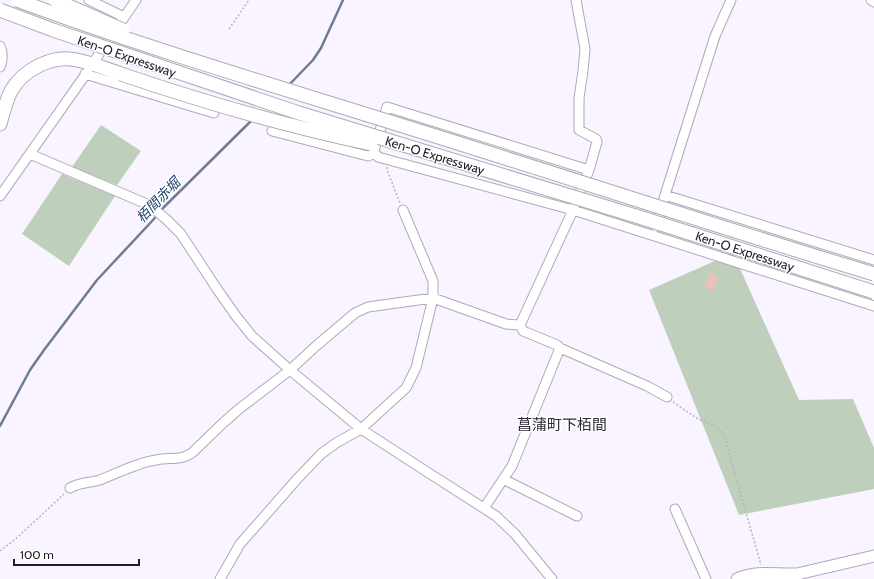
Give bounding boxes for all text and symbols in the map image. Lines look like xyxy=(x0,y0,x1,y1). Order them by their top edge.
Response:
street label: Ken-O Expressway xyxy=(76,32,179,80)
street label: Ken-O Expressway xyxy=(383,132,487,178)
water label: 栢間赤堀 xyxy=(132,172,185,226)
street label: Ken-O Expressway xyxy=(693,227,797,275)
district label: 菖蒲町下栢間 xyxy=(517,416,607,434)
scale bar xyxy=(14,541,139,567)
text: 100 m xyxy=(20,547,54,562)

